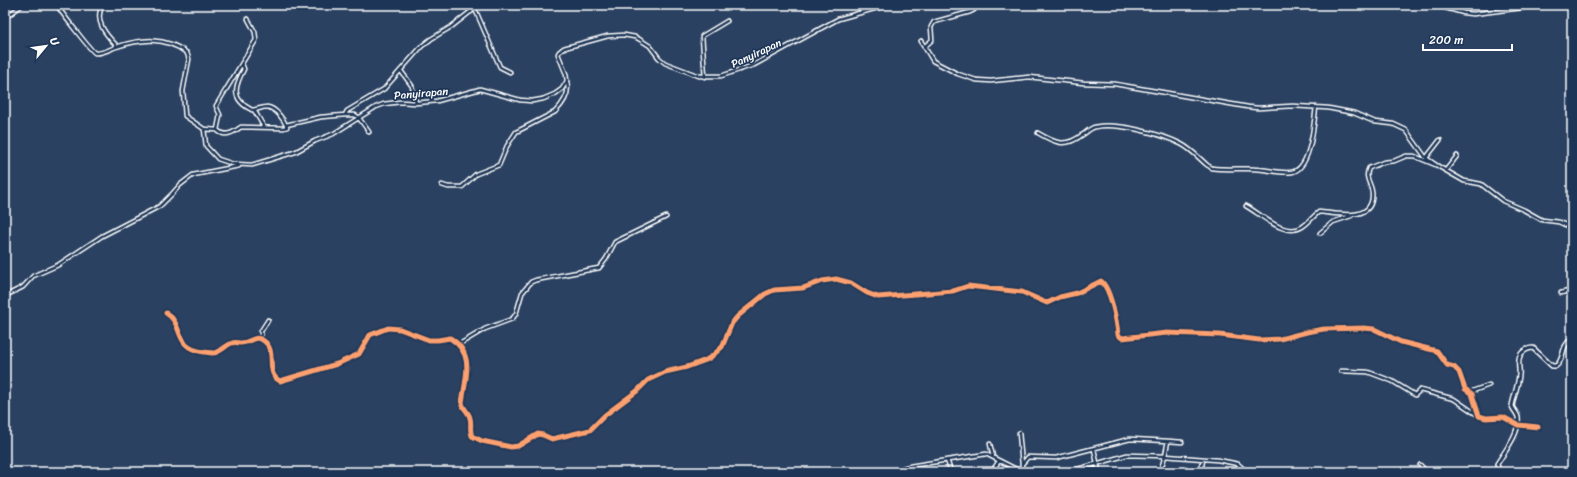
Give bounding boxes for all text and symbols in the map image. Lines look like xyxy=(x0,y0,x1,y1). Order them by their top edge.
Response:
north arrow xyxy=(26,26,66,66)
scale bar xyxy=(1423,26,1512,52)
text: 200 m xyxy=(1429,29,1463,51)
street label: Panyirapan xyxy=(728,33,785,74)
text: U xyxy=(44,34,65,50)
street label: Panyirapan xyxy=(393,82,449,105)

